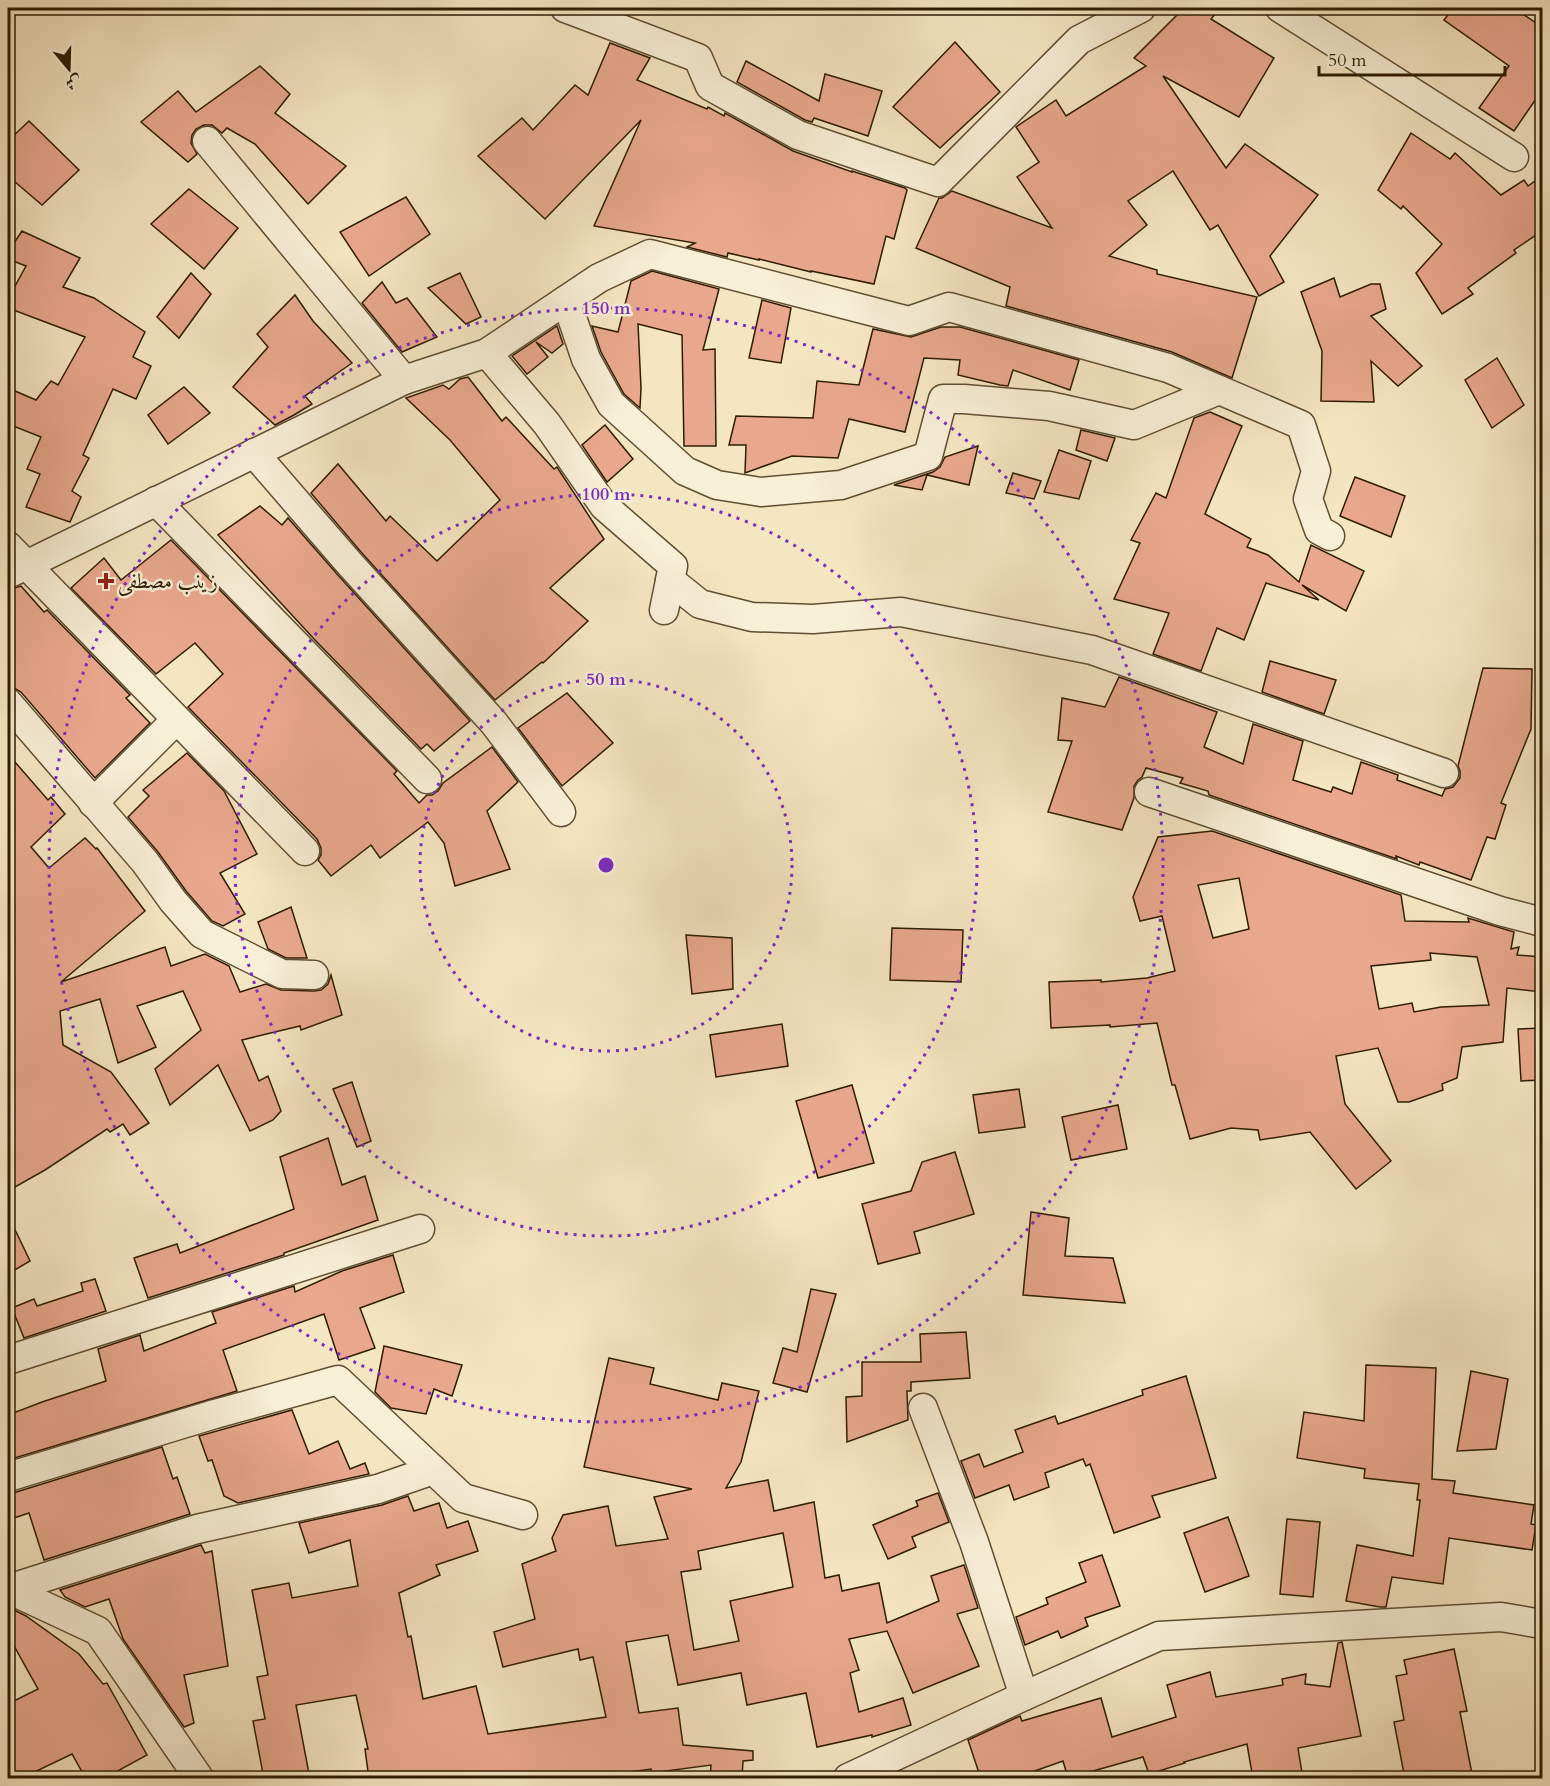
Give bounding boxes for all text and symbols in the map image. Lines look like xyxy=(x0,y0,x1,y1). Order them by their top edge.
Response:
north arrow xyxy=(39,39,99,99)
scale bar xyxy=(1319,39,1505,77)
text: 50 m xyxy=(1328,48,1367,73)
text: ش xyxy=(62,69,85,95)
text: 150 m xyxy=(581,296,631,321)
text: 100 m xyxy=(581,482,631,507)
place label: زينب مصطفى xyxy=(118,567,218,596)
marker: زينب مصطفى xyxy=(99,574,113,588)
text: 50 m xyxy=(586,667,626,692)
centre of rings xyxy=(596,855,616,875)

